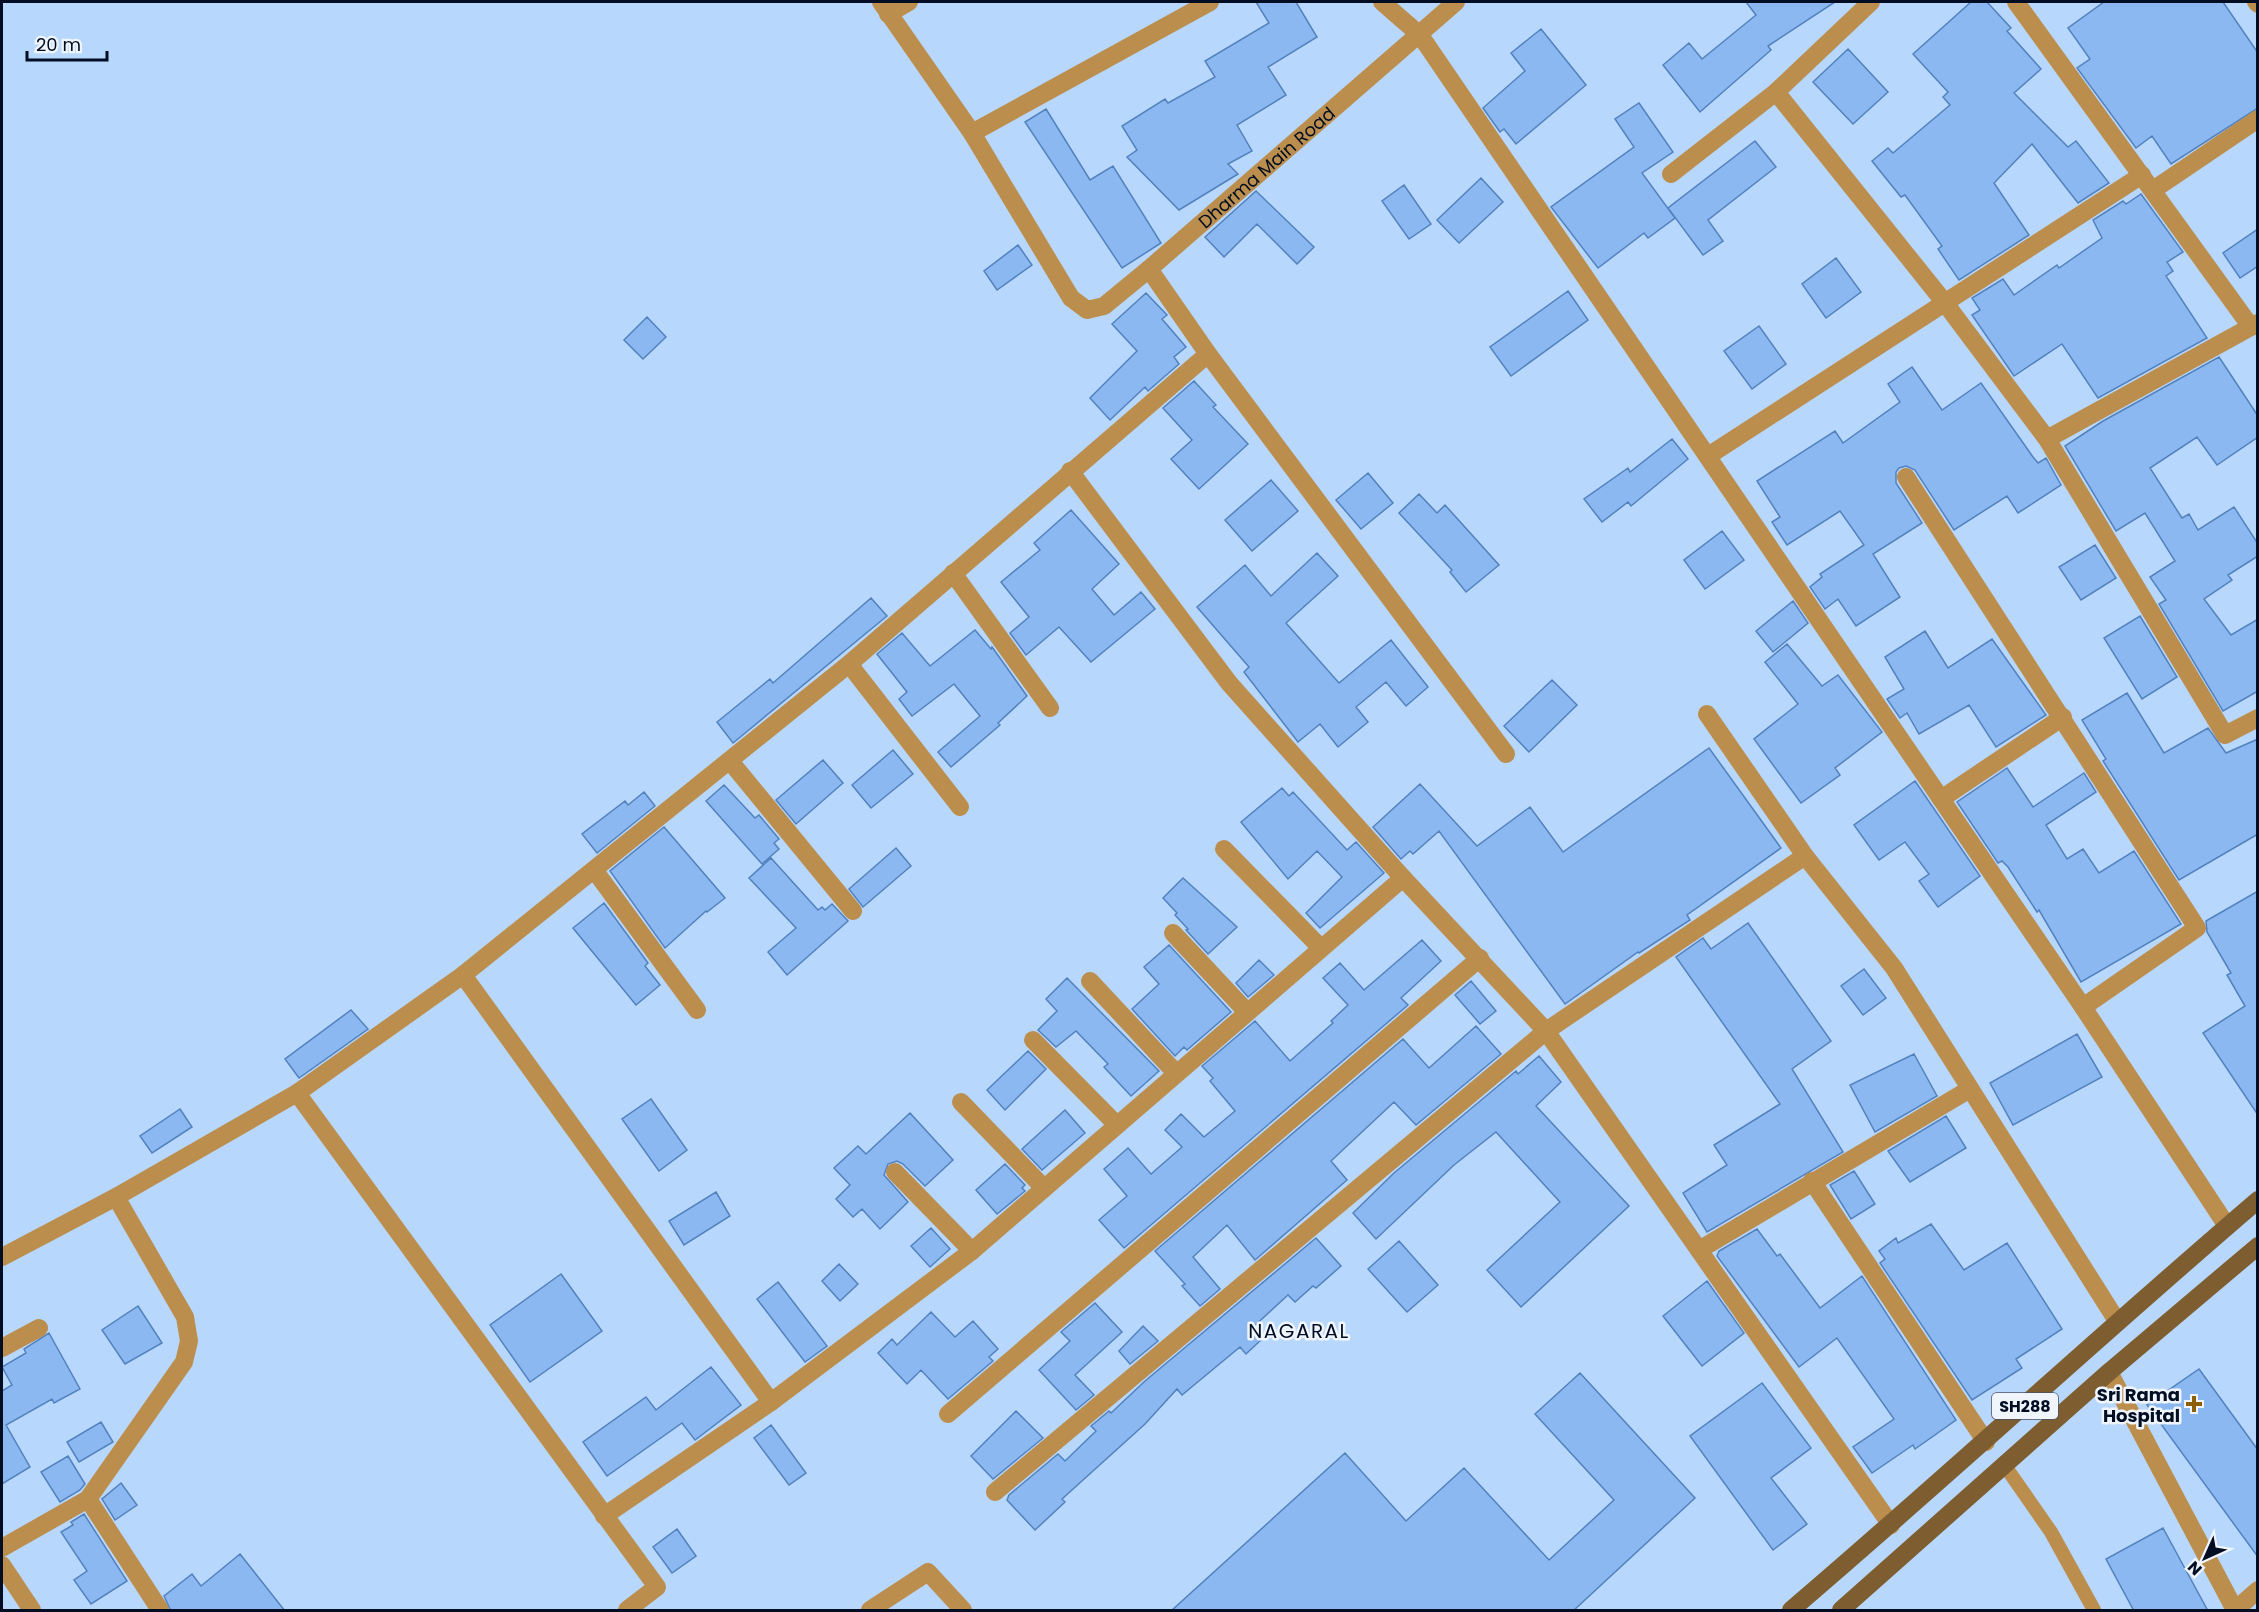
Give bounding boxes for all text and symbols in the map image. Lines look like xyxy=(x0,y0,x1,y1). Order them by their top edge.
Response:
scale bar xyxy=(27,24,106,62)
text: 20 m xyxy=(36,32,81,57)
street label: Dharma Main Road xyxy=(1192,101,1340,234)
district label: NAGARAL xyxy=(1248,1317,1350,1345)
place label: Sri Rama Hospital xyxy=(2097,1382,2180,1428)
road number: SH288 xyxy=(1992,1393,2058,1419)
marker: Sri Rama Hospital xyxy=(2185,1395,2203,1413)
north arrow xyxy=(2175,1528,2235,1588)
text: N xyxy=(2182,1556,2207,1581)

